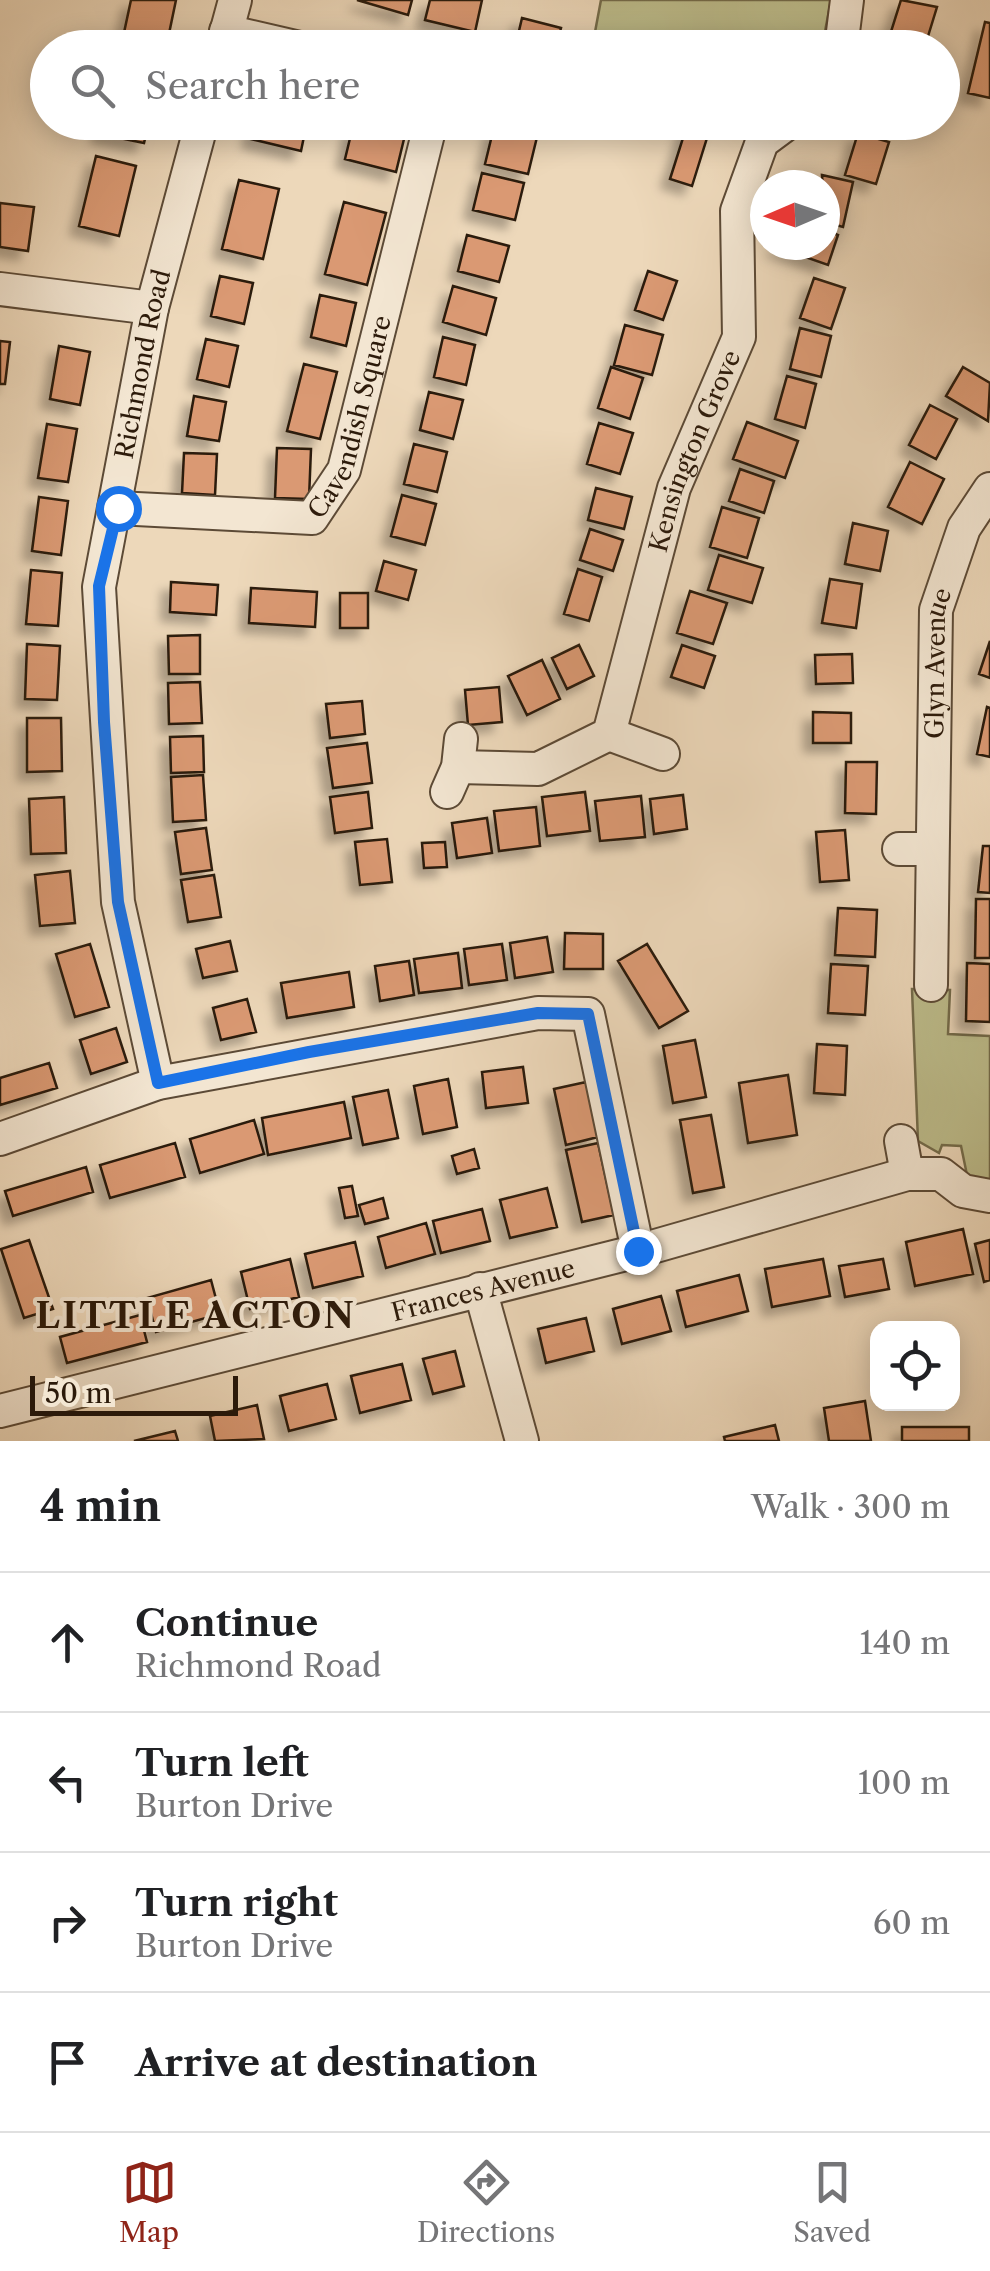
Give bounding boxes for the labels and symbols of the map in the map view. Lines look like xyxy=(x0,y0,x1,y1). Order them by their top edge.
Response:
north arrow xyxy=(750,170,840,260)
street label: Richmond Road xyxy=(109,266,178,462)
street label: Cavendish Square xyxy=(301,312,398,524)
street label: Kensington Grove xyxy=(643,346,747,556)
route start xyxy=(96,486,142,532)
street label: Glyn Avenue xyxy=(919,584,958,739)
route end xyxy=(616,1229,662,1275)
street label: Frances Avenue xyxy=(388,1252,578,1328)
district label: LITTLE ACTON xyxy=(36,1294,356,1337)
scale bar xyxy=(30,1371,238,1416)

